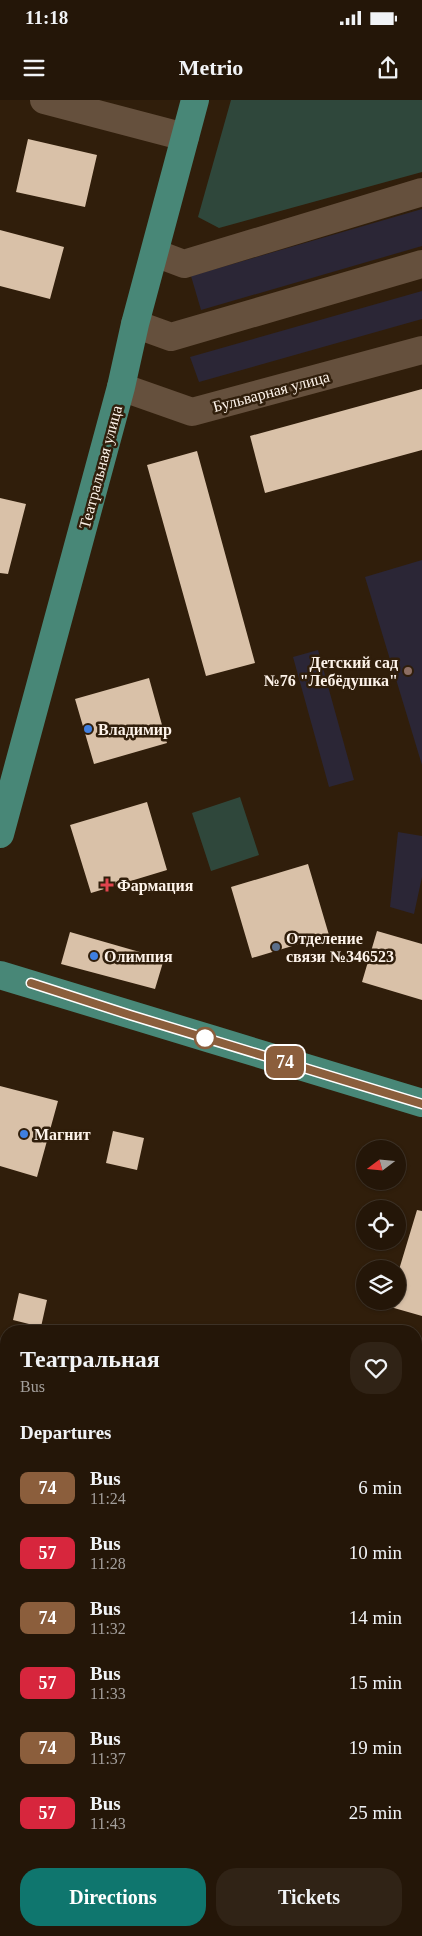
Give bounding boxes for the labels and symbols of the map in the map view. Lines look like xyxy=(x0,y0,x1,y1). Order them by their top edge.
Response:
street label: Бульварная улица xyxy=(211,368,332,416)
street label: Театральная улица xyxy=(76,403,126,531)
place label: Детский сад №76 "Лебёдушка" xyxy=(264,654,398,690)
marker: Детский сад №76 "Лебёдушка" xyxy=(402,665,414,677)
place label: Владимир xyxy=(98,721,172,739)
marker: Владимир xyxy=(82,723,94,735)
place label: Фармация xyxy=(117,877,194,895)
marker: Фармация xyxy=(101,879,113,891)
place label: Отделение связи №346523 xyxy=(286,930,394,965)
marker: Отделение связи №346523 xyxy=(270,941,282,953)
place label: Олимпия xyxy=(104,948,173,965)
marker: Олимпия xyxy=(88,950,100,962)
unlabelled marker xyxy=(194,1027,216,1049)
line badge: 74 xyxy=(262,1046,308,1078)
place label: Магнит xyxy=(34,1126,91,1143)
marker: Магнит xyxy=(18,1128,30,1140)
north arrow xyxy=(356,1140,406,1190)

